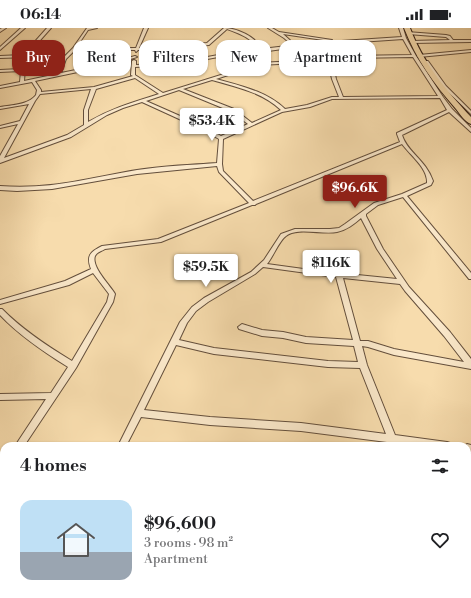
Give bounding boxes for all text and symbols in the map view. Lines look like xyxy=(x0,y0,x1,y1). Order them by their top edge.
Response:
text: 06:14 xyxy=(20,5,61,24)
chip: Buy xyxy=(12,40,65,76)
chip: Rent xyxy=(73,40,131,76)
chip: Filters xyxy=(139,40,208,76)
chip: New xyxy=(216,40,271,76)
chip: Apartment xyxy=(279,40,376,76)
pin: $53.4K xyxy=(179,108,245,142)
text: $53.4K xyxy=(189,113,235,129)
pin: $96.6K xyxy=(322,175,388,209)
text: $96.6K xyxy=(332,180,378,196)
pin: $116K xyxy=(303,250,359,284)
pin: $59.5K xyxy=(173,254,239,288)
text: $116K xyxy=(312,255,350,271)
text: $59.5K xyxy=(183,259,229,275)
text: 4 homes xyxy=(20,455,87,477)
icon: filters xyxy=(429,455,451,477)
text: $96,600 xyxy=(144,513,216,535)
icon: home xyxy=(52,516,100,564)
icon: heart xyxy=(429,529,451,551)
text: 3 rooms · 98 m² xyxy=(144,535,233,551)
text: Apartment xyxy=(144,551,208,567)

